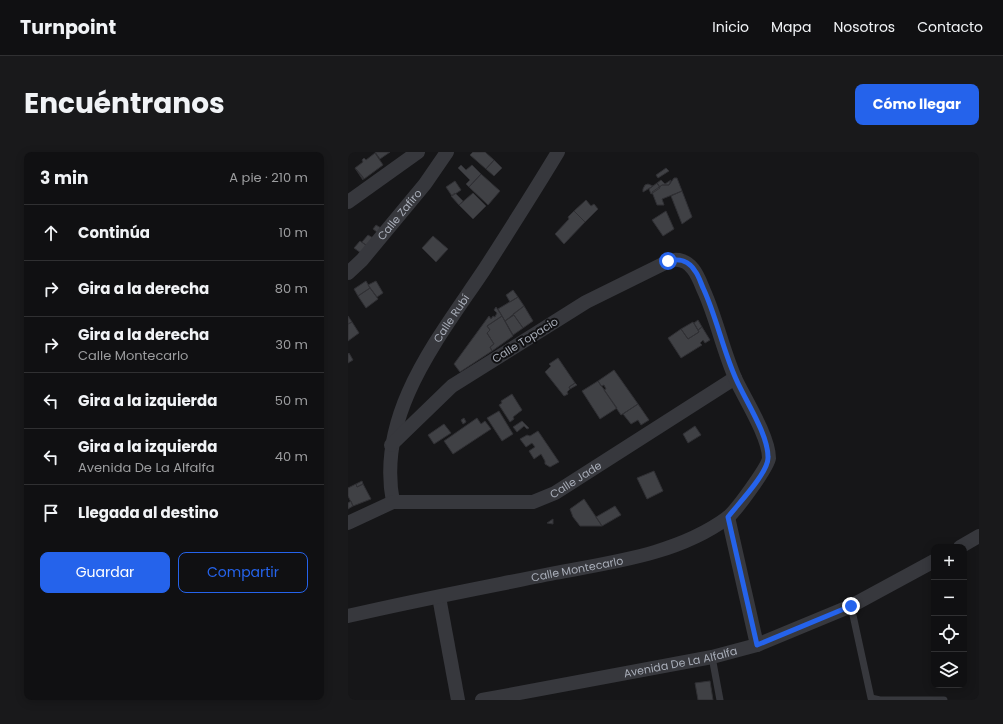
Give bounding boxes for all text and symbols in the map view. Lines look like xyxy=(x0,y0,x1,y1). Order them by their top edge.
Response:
text: Turnpoint xyxy=(20,14,116,41)
text: Inicio xyxy=(712,17,749,37)
text: Mapa xyxy=(771,17,812,37)
text: Nosotros xyxy=(834,17,895,37)
text: Contacto xyxy=(917,17,983,37)
text: Encuéntranos xyxy=(24,84,225,123)
button: Cómo llegar xyxy=(855,84,979,125)
text: 3 min xyxy=(40,166,88,190)
text: A pie · 210 m xyxy=(229,168,308,187)
street label: Calle Zafiro xyxy=(374,186,426,244)
icon: ahead xyxy=(40,222,62,244)
text: Continúa xyxy=(78,222,150,243)
text: 10 m xyxy=(279,223,308,242)
route start xyxy=(659,252,677,270)
icon: right xyxy=(40,278,62,300)
text: Gira a la derecha xyxy=(78,278,209,299)
text: 80 m xyxy=(275,279,308,298)
street label: Calle Rubí xyxy=(429,291,473,346)
street label: Calle Topacio xyxy=(489,313,561,367)
text: Gira a la derecha xyxy=(78,324,209,345)
icon: right xyxy=(40,334,62,356)
text: 30 m xyxy=(275,335,308,354)
text: Calle Montecarlo xyxy=(78,346,188,365)
icon: left xyxy=(40,390,62,412)
text: Gira a la izquierda xyxy=(78,390,217,411)
text: 50 m xyxy=(275,391,308,410)
text: Gira a la izquierda xyxy=(78,436,217,457)
icon: left xyxy=(40,446,62,468)
text: 40 m xyxy=(275,447,308,466)
street label: Calle Jade xyxy=(548,457,605,502)
text: Avenida De La Alfalfa xyxy=(78,458,215,477)
icon: arrive xyxy=(40,502,62,524)
text: Llegada al destino xyxy=(78,502,219,523)
map controls xyxy=(931,544,967,688)
button: + xyxy=(931,544,967,580)
button: Guardar xyxy=(40,552,170,593)
button: Compartir xyxy=(178,552,308,593)
street label: Calle Montecarlo xyxy=(530,552,625,586)
button: − xyxy=(931,580,967,616)
route end xyxy=(842,597,860,615)
button: locate xyxy=(931,616,967,652)
street label: Avenida De La Alfalfa xyxy=(622,643,739,681)
button: layers xyxy=(931,652,967,688)

